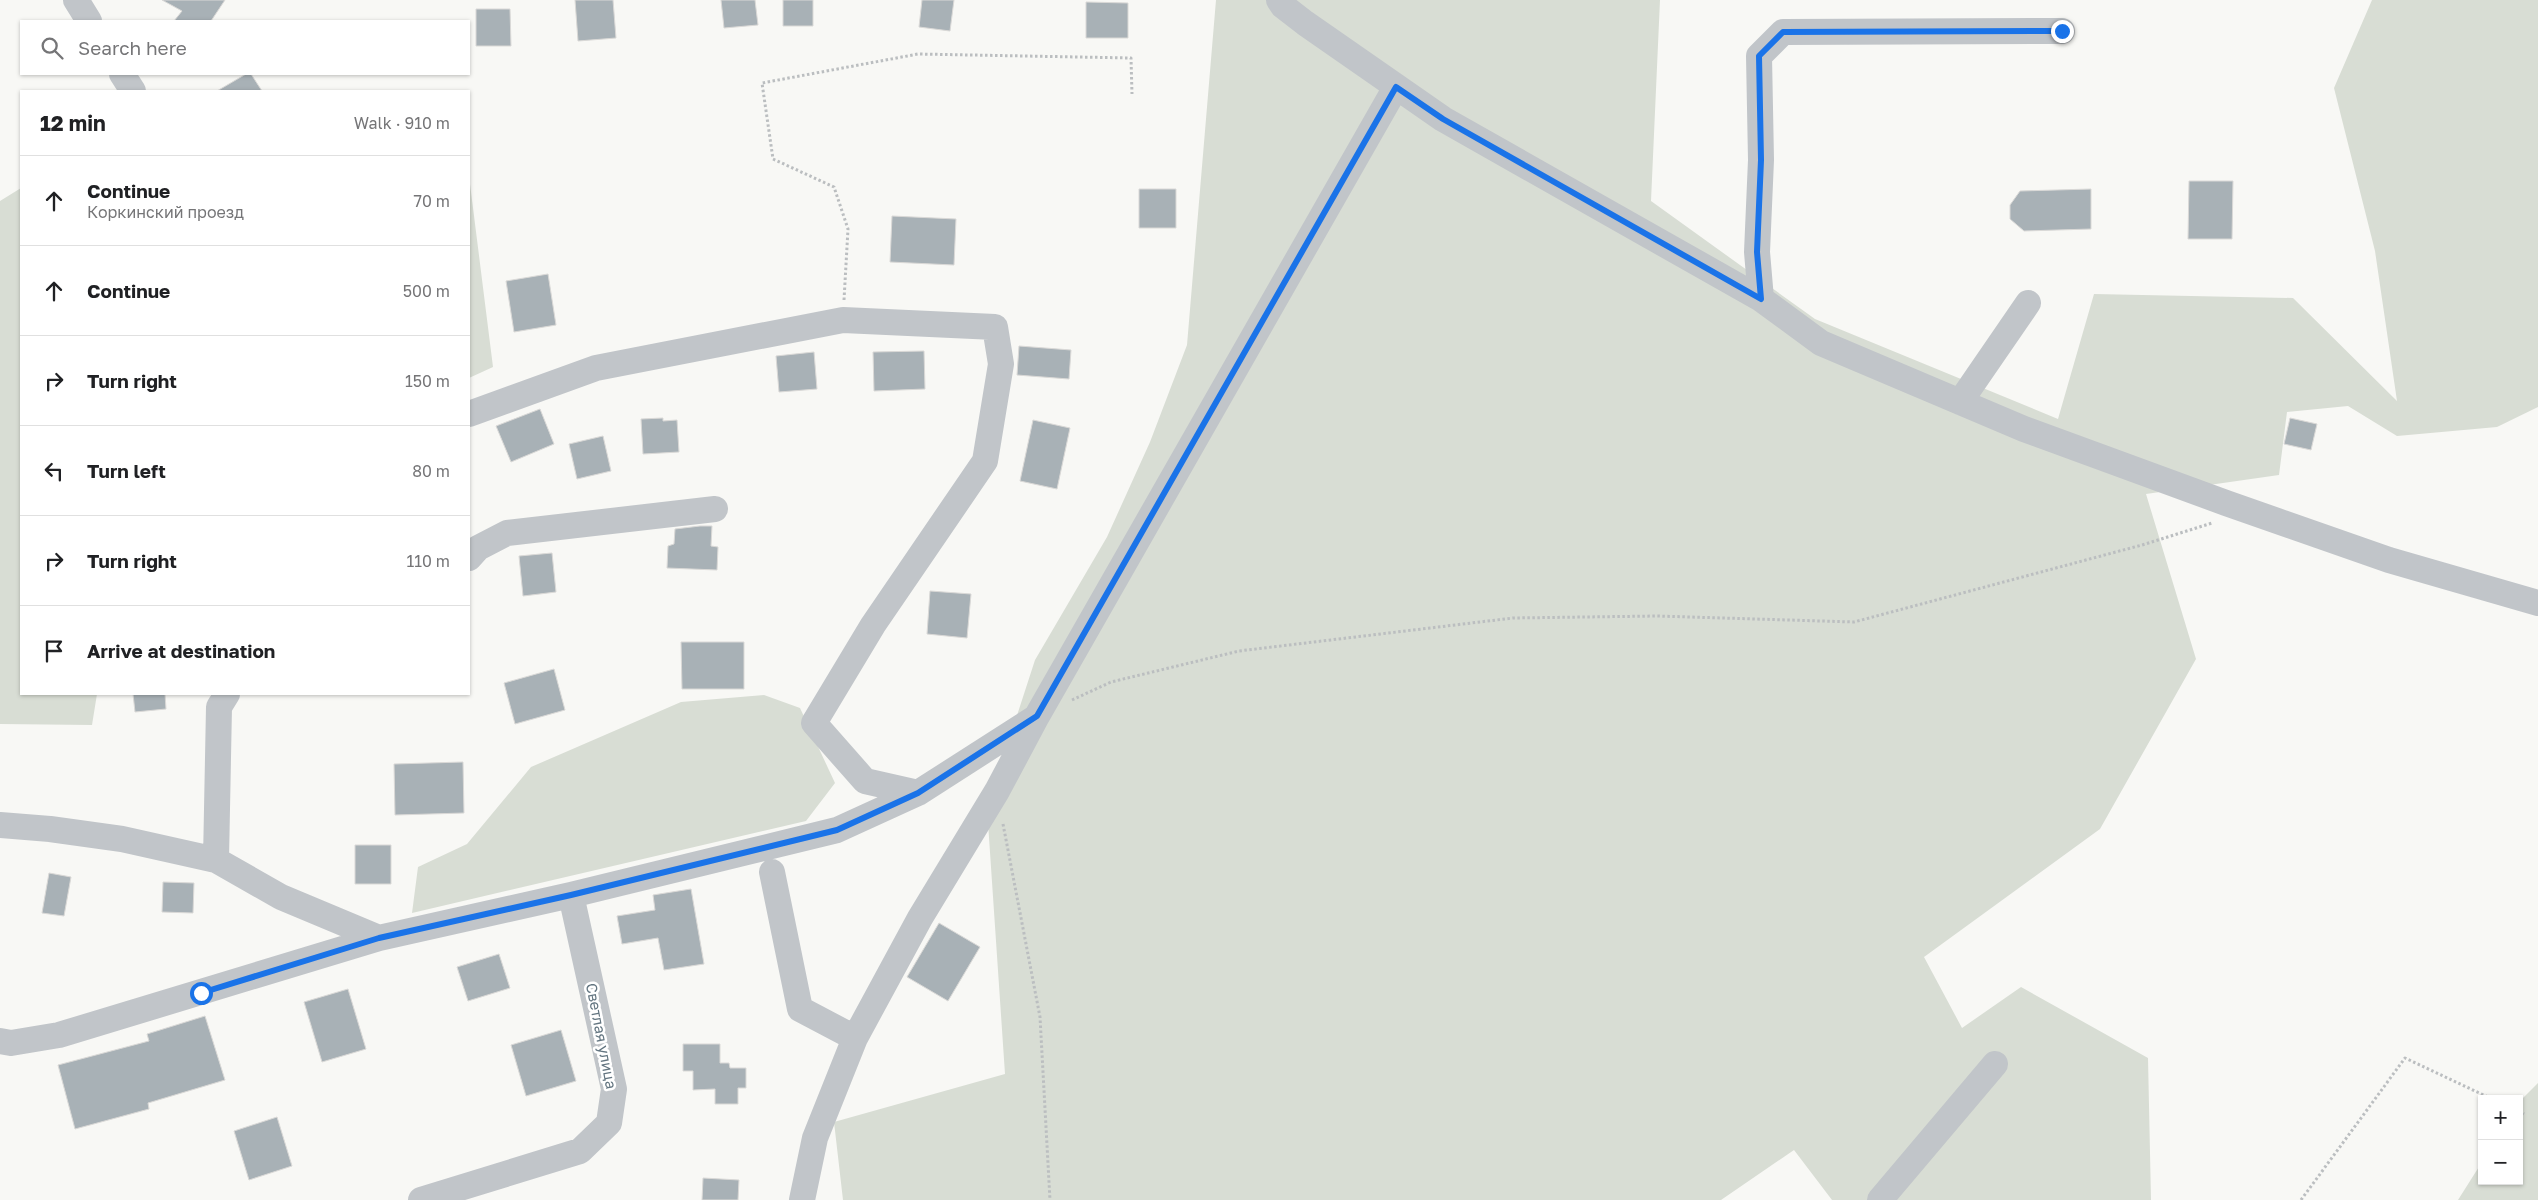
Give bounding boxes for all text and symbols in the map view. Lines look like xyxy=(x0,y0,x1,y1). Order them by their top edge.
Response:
search box xyxy=(20,20,470,75)
route end xyxy=(2051,20,2074,43)
icon: search xyxy=(38,34,66,62)
text: Search here xyxy=(78,36,187,59)
text: 12 min xyxy=(40,110,106,136)
text: Walk · 910 m xyxy=(354,113,450,133)
text: Continue xyxy=(87,179,170,202)
icon: ahead xyxy=(40,187,68,215)
text: 70 m xyxy=(413,191,450,211)
text: Коркинский проезд xyxy=(87,202,244,222)
icon: ahead xyxy=(40,277,68,305)
text: Continue xyxy=(87,279,170,302)
text: 500 m xyxy=(403,281,450,301)
icon: right xyxy=(40,367,68,395)
text: Turn right xyxy=(87,369,177,392)
text: 150 m xyxy=(405,371,450,391)
icon: left xyxy=(40,457,68,485)
text: Turn left xyxy=(87,459,166,482)
text: 80 m xyxy=(412,461,450,481)
icon: right xyxy=(40,547,68,575)
text: Turn right xyxy=(87,549,177,572)
text: 110 m xyxy=(406,551,450,571)
icon: arrive xyxy=(40,637,68,665)
text: Arrive at destination xyxy=(87,639,275,662)
street label: Светлая улица xyxy=(583,981,621,1090)
route start xyxy=(190,982,213,1005)
map controls xyxy=(2478,1095,2523,1185)
button: + xyxy=(2478,1095,2523,1140)
button: − xyxy=(2478,1140,2523,1185)

